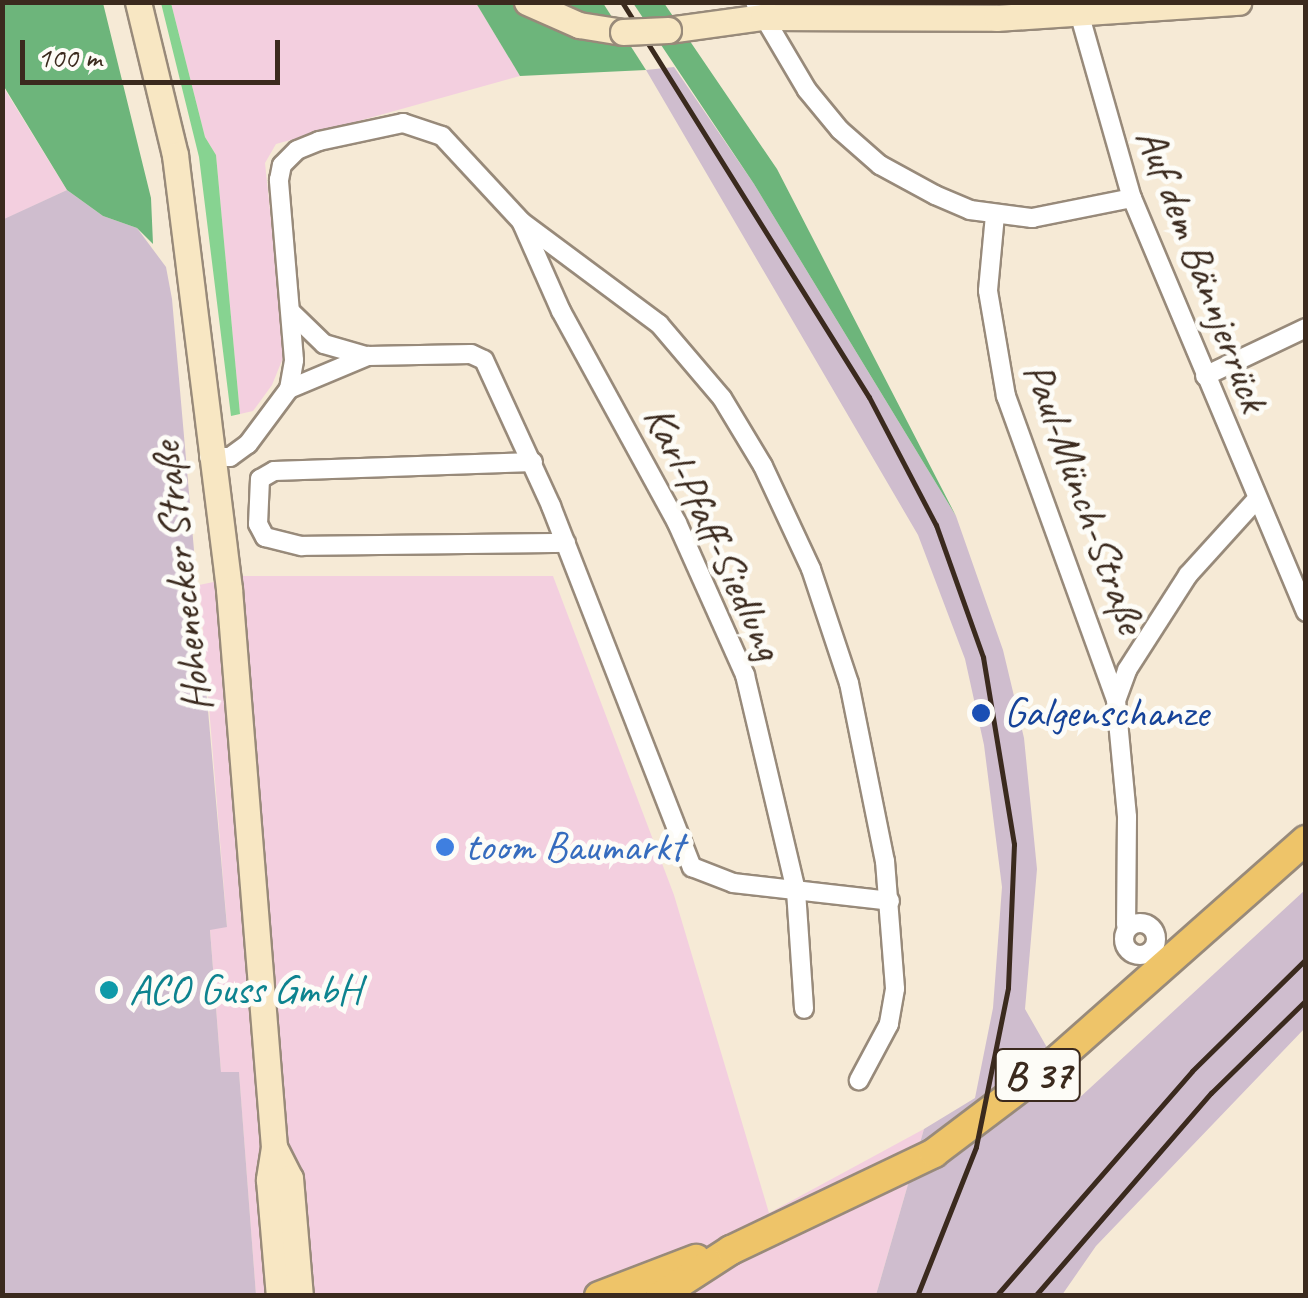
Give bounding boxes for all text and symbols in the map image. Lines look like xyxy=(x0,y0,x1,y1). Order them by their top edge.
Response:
scale bar xyxy=(25,20,285,82)
text: 100 m xyxy=(37,38,102,76)
street label: Auf dem Bännjerrück xyxy=(1124,120,1280,420)
street label: Paul-Münch-Straße xyxy=(1012,356,1156,640)
street label: Karl-Pfaff-Siedlung xyxy=(632,398,794,668)
street label: Hohenecker Straße xyxy=(140,438,224,716)
place label: Galgenschanze xyxy=(1004,688,1208,738)
marker: Galgenschanze xyxy=(968,700,994,726)
place label: toom Baumarkt xyxy=(465,822,685,872)
marker: toom Baumarkt xyxy=(434,836,456,858)
place label: ACO Guss GmbH xyxy=(129,965,360,1015)
marker: ACO Guss GmbH xyxy=(98,979,120,1001)
road number: B 37 xyxy=(993,1040,1083,1110)

